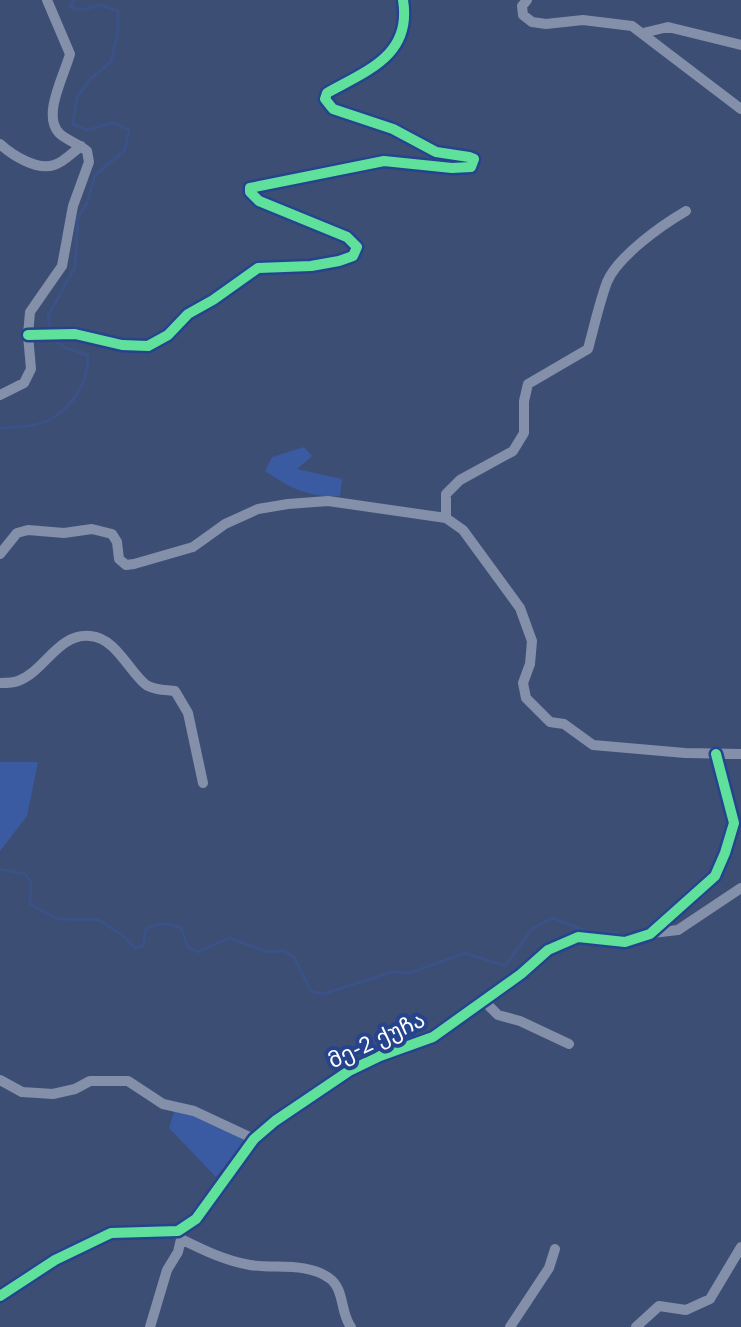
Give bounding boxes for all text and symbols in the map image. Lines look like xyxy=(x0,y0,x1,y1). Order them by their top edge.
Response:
street label: მე-2 ქუჩა xyxy=(323,1005,429,1073)

